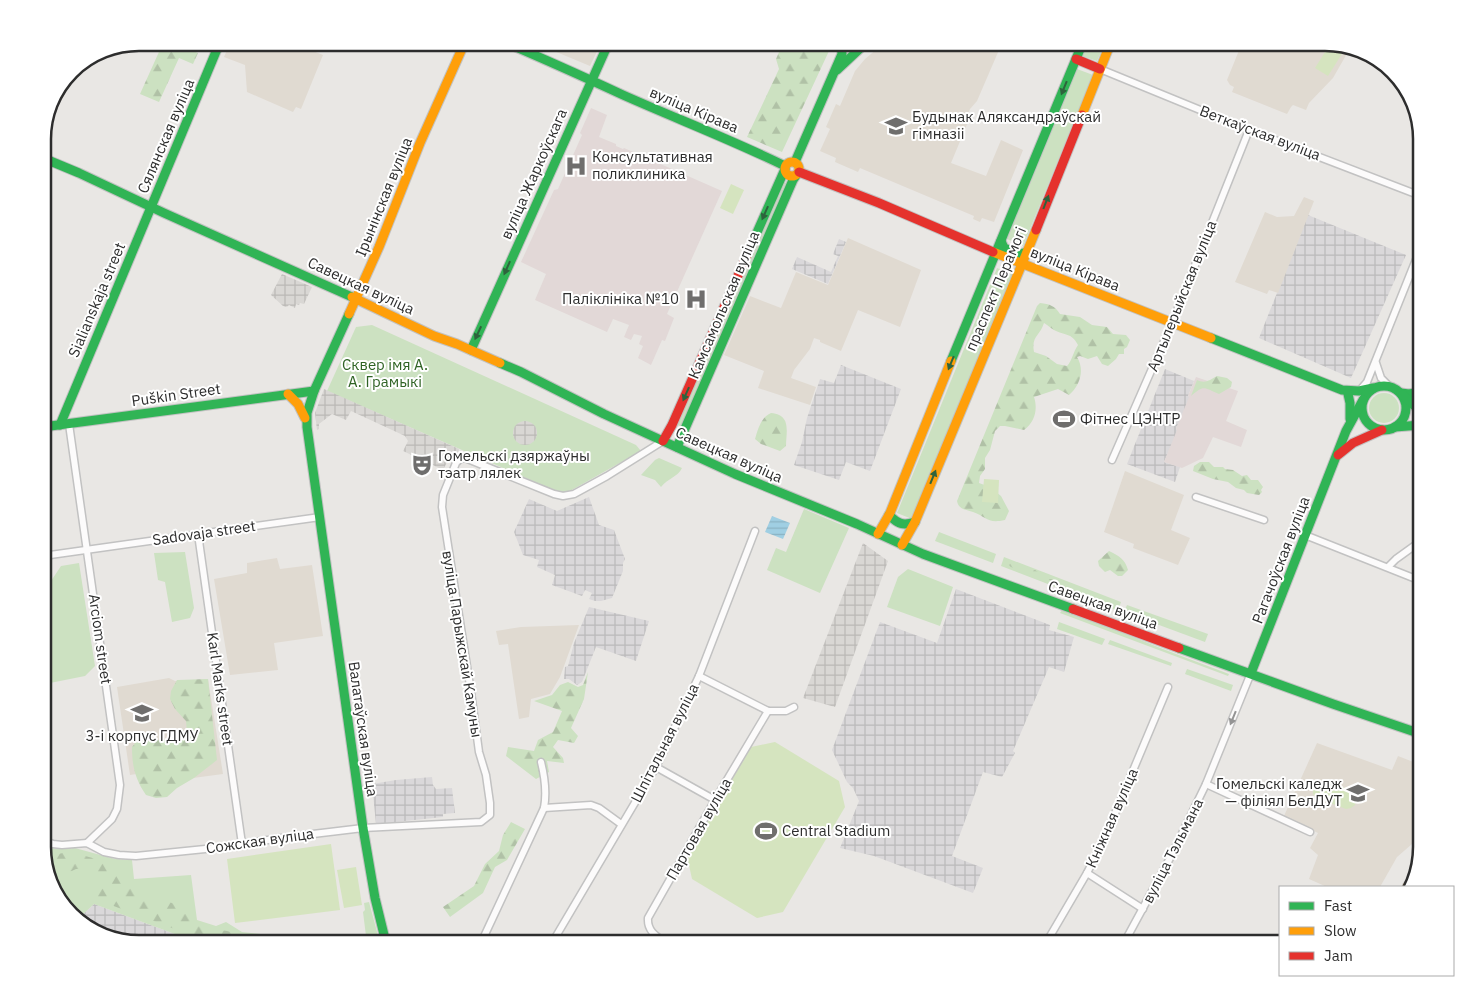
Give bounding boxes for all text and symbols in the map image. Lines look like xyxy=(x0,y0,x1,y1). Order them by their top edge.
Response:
street label: Сялянская вуліца xyxy=(133,76,198,196)
one-way arrow xyxy=(1060,80,1067,95)
street label: вуліца Кірава xyxy=(647,82,742,137)
street label: Веткаўская вуліца xyxy=(1197,101,1323,164)
street label: вуліца Жаркоўскага xyxy=(496,105,571,242)
place label: Будынак Аляксандраўскай гімназіі xyxy=(912,107,1101,143)
school or university icon: Будынак Аляксандраўскай гімназіі xyxy=(883,113,909,139)
street label: Ірынінская вуліца xyxy=(351,134,416,259)
place label: Консультативная поликлиника xyxy=(592,147,713,183)
hospital icon: Консультативная поликлиника xyxy=(563,153,589,179)
one-way arrow xyxy=(1043,195,1051,209)
one-way arrow xyxy=(761,206,769,220)
street label: Артылерыйская вуліца xyxy=(1143,218,1221,374)
street label: праспект Перамогі xyxy=(961,224,1030,354)
street label: Камсамольская вуліца xyxy=(684,228,763,382)
street label: Sialianskaja street xyxy=(64,240,129,360)
street label: вуліца Кірава xyxy=(1028,242,1123,295)
street label: Савецкая вуліца xyxy=(305,253,417,319)
one-way arrow xyxy=(503,261,512,276)
hospital icon: Паліклініка №10 xyxy=(683,286,709,312)
place label: Паліклініка №10 xyxy=(562,289,679,308)
one-way arrow xyxy=(474,326,482,340)
park label: Сквер імя А. А. Грамыкі xyxy=(342,355,428,391)
one-way arrow xyxy=(947,356,955,371)
street label: Puškin Street xyxy=(130,379,222,410)
one-way arrow xyxy=(681,387,689,401)
sports icon: Фітнес ЦЭНТР xyxy=(1051,406,1077,432)
place label: Фітнес ЦЭНТР xyxy=(1080,409,1180,428)
street label: Савецкая вуліца xyxy=(673,422,786,487)
place label: Гомельскі дзяржаўны тэатр лялек xyxy=(438,446,590,482)
theatre icon: Гомельскі дзяржаўны тэатр лялек xyxy=(409,452,435,478)
one-way arrow xyxy=(930,470,938,484)
street label: Рагачоўская вуліца xyxy=(1248,494,1314,626)
street label: Sadovaja street xyxy=(151,516,257,549)
street label: вуліца Парыжскай Камуны xyxy=(438,549,487,739)
street label: Савецкая вуліца xyxy=(1046,576,1161,633)
street label: Arciom street xyxy=(85,593,116,685)
street label: Karl Marks street xyxy=(203,631,238,747)
street label: Валатаўская вуліца xyxy=(345,660,382,798)
street label: Шпітальная вуліца xyxy=(626,680,703,806)
school or university icon: 3-і корпус ГДМУ xyxy=(129,700,155,726)
one-way arrow xyxy=(1229,711,1237,726)
place label: 3-і корпус ГДМУ xyxy=(85,726,199,745)
street label: Кніжная вуліца xyxy=(1081,765,1142,871)
street label: Партовая вуліца xyxy=(662,774,735,883)
place label: Гомельскі каледж — філіял БелДУТ xyxy=(1216,774,1342,810)
school or university icon: Гомельскі каледж — філіял БелДУТ xyxy=(1345,780,1371,806)
street label: вуліца Тэльмана xyxy=(1138,795,1207,906)
sports icon: Central Stadium xyxy=(753,818,779,844)
place label: Central Stadium xyxy=(782,821,890,840)
street label: Сожская вуліца xyxy=(205,824,315,857)
legend xyxy=(1279,886,1454,976)
text: Fast xyxy=(1324,896,1352,915)
text: Slow xyxy=(1324,921,1357,940)
text: Jam xyxy=(1324,946,1353,965)

